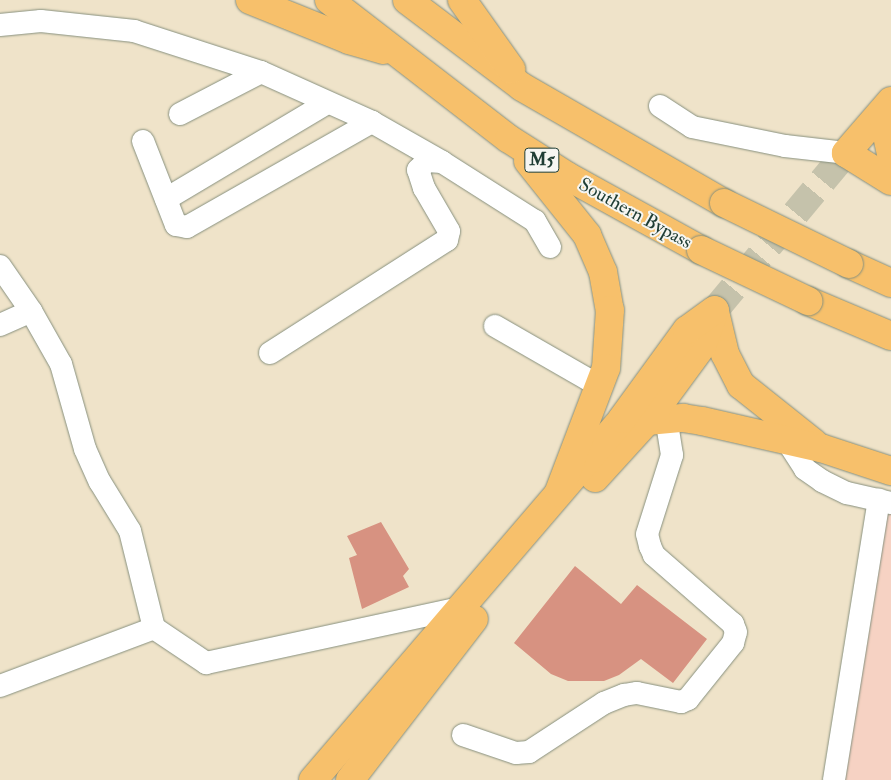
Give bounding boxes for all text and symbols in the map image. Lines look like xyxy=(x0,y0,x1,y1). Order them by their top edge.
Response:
road number: M5 xyxy=(523,144,561,176)
street label: Southern Bypass xyxy=(575,174,695,254)

